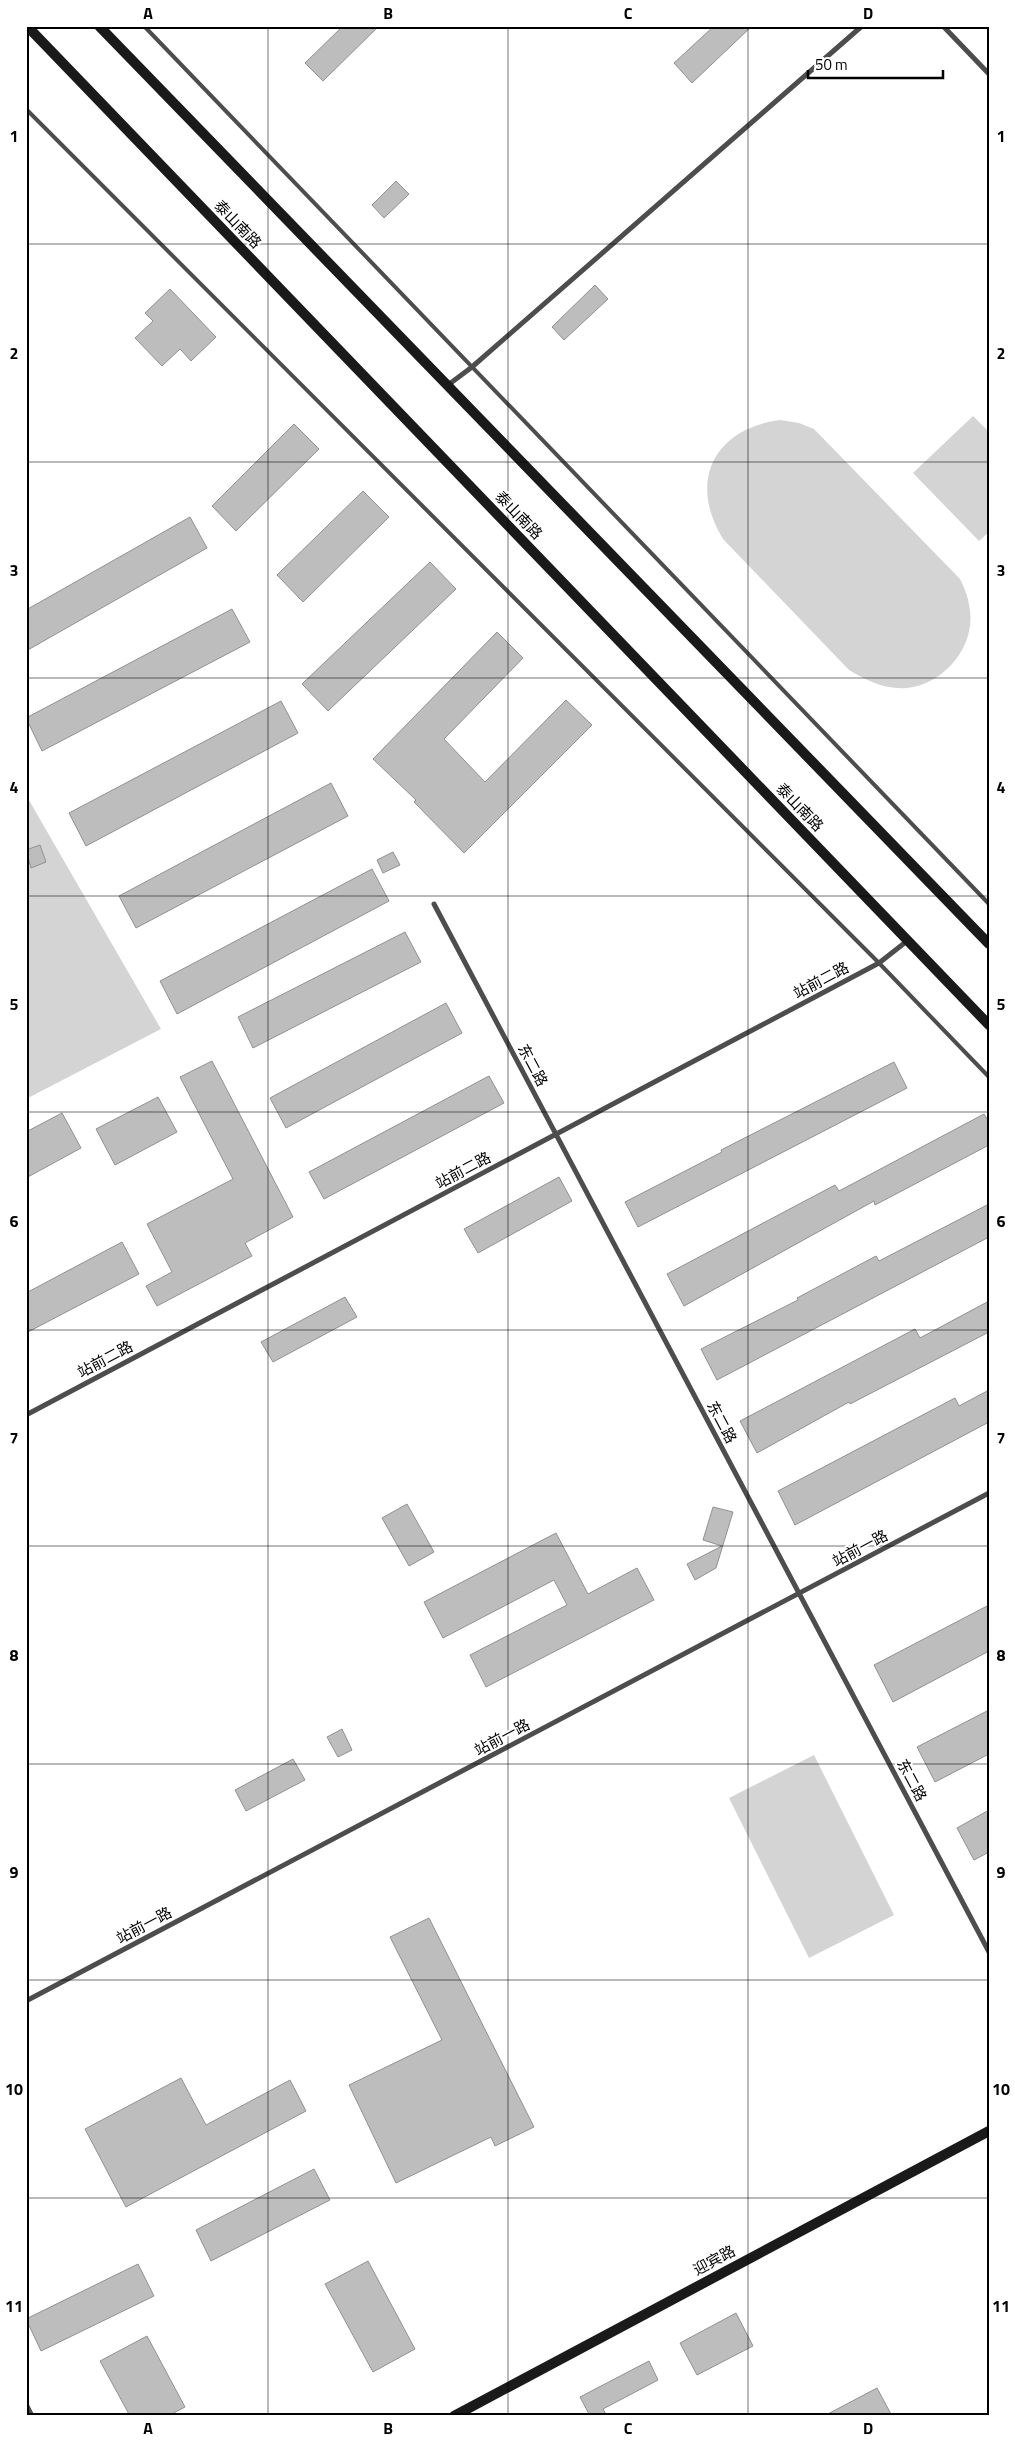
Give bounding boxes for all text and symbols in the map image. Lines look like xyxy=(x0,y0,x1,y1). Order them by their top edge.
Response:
text: A xyxy=(143,1,153,25)
text: B xyxy=(383,1,393,25)
text: C xyxy=(624,1,633,25)
text: D xyxy=(863,1,873,25)
scale bar xyxy=(808,48,942,80)
text: 50 m xyxy=(815,53,848,76)
text: 1 xyxy=(10,124,18,148)
text: 1 xyxy=(997,124,1005,148)
street label: 泰山南路 xyxy=(209,194,267,254)
text: 2 xyxy=(10,341,18,365)
text: 2 xyxy=(997,341,1005,365)
street label: 泰山南路 xyxy=(490,485,548,545)
text: 3 xyxy=(10,558,18,582)
text: 3 xyxy=(997,558,1005,582)
text: 4 xyxy=(10,775,19,799)
text: 4 xyxy=(997,775,1006,799)
street label: 泰山南路 xyxy=(771,777,829,837)
street label: 站前二路 xyxy=(789,956,853,1004)
text: 5 xyxy=(10,992,19,1016)
text: 5 xyxy=(997,992,1006,1016)
street label: 东二路 xyxy=(512,1040,554,1090)
street label: 站前二路 xyxy=(431,1146,495,1194)
text: 6 xyxy=(10,1209,19,1233)
text: 6 xyxy=(997,1209,1006,1233)
street label: 站前二路 xyxy=(73,1335,137,1383)
street label: 东二路 xyxy=(701,1397,743,1447)
text: 7 xyxy=(10,1426,18,1450)
text: 7 xyxy=(997,1426,1005,1450)
street label: 站前一路 xyxy=(828,1524,892,1572)
text: 8 xyxy=(10,1643,19,1667)
text: 8 xyxy=(997,1643,1006,1667)
street label: 站前一路 xyxy=(470,1713,534,1761)
street label: 东二路 xyxy=(891,1755,933,1805)
text: 9 xyxy=(10,1860,19,1884)
text: 9 xyxy=(997,1860,1006,1884)
street label: 站前一路 xyxy=(112,1901,176,1949)
text: 10 xyxy=(5,2077,23,2101)
text: 10 xyxy=(992,2077,1010,2101)
street label: 迎宾路 xyxy=(689,2239,739,2281)
text: 11 xyxy=(5,2294,23,2318)
text: 11 xyxy=(992,2294,1010,2318)
text: A xyxy=(143,2416,153,2440)
text: B xyxy=(383,2416,393,2440)
text: C xyxy=(624,2416,633,2440)
text: D xyxy=(863,2416,873,2440)

